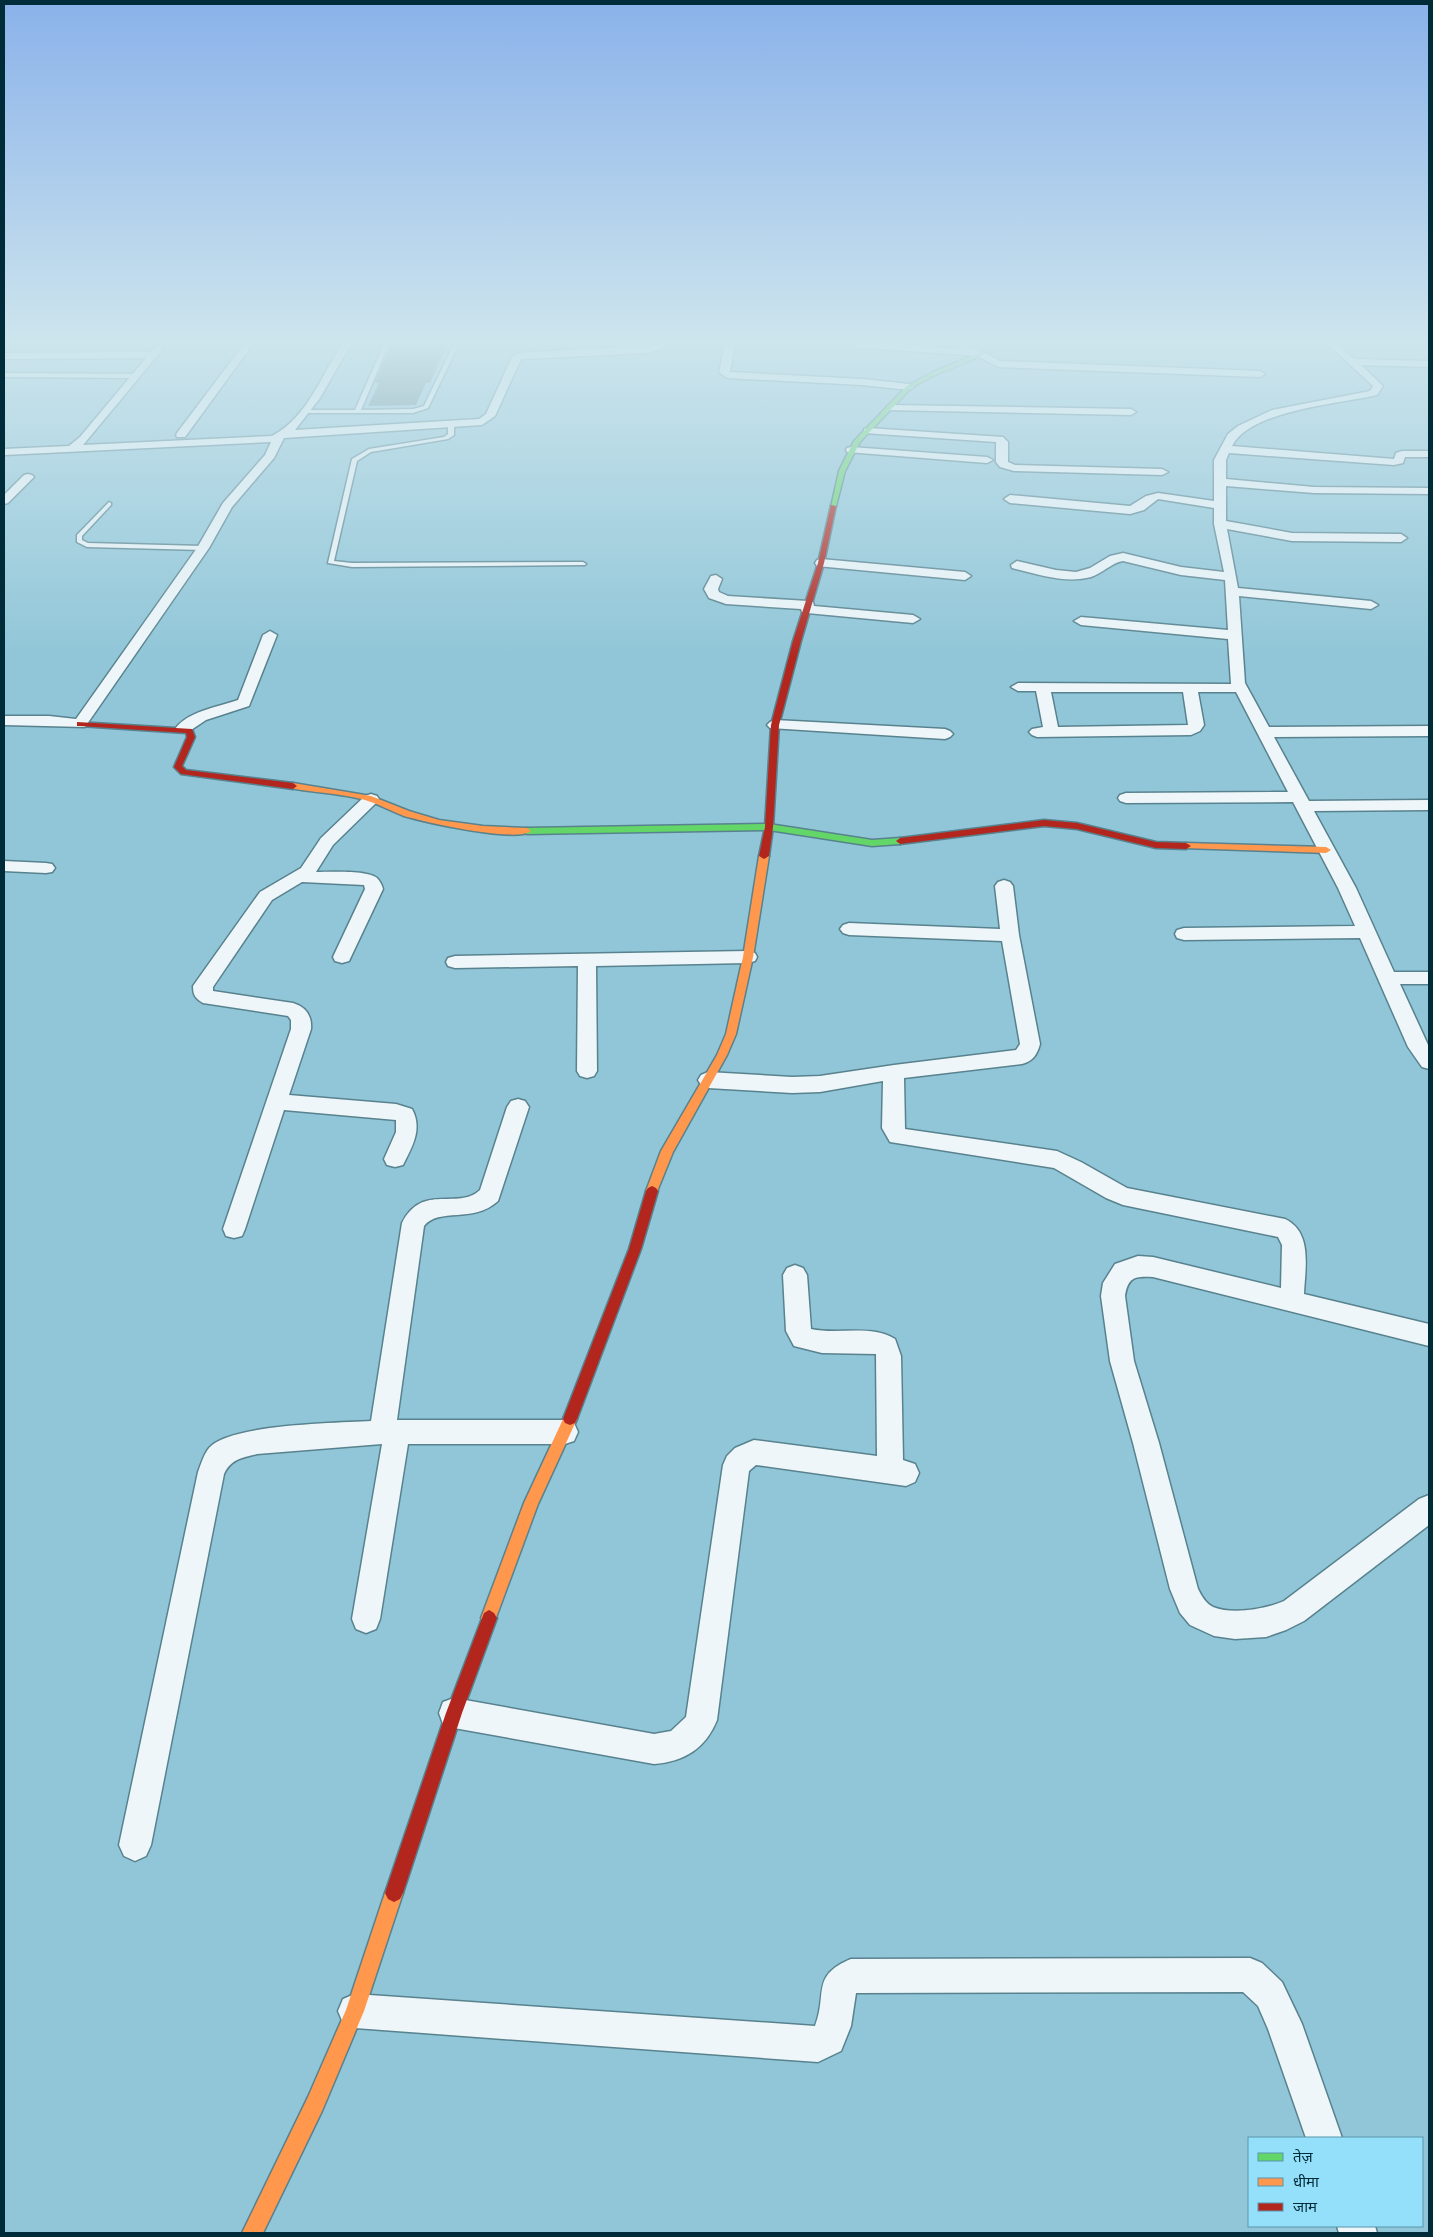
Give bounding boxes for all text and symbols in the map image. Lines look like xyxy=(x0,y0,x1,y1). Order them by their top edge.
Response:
legend xyxy=(1248,2137,1423,2227)
text: तेज़ xyxy=(1293,2148,1314,2166)
text: धीमा xyxy=(1293,2173,1320,2191)
text: जाम xyxy=(1293,2198,1318,2216)

